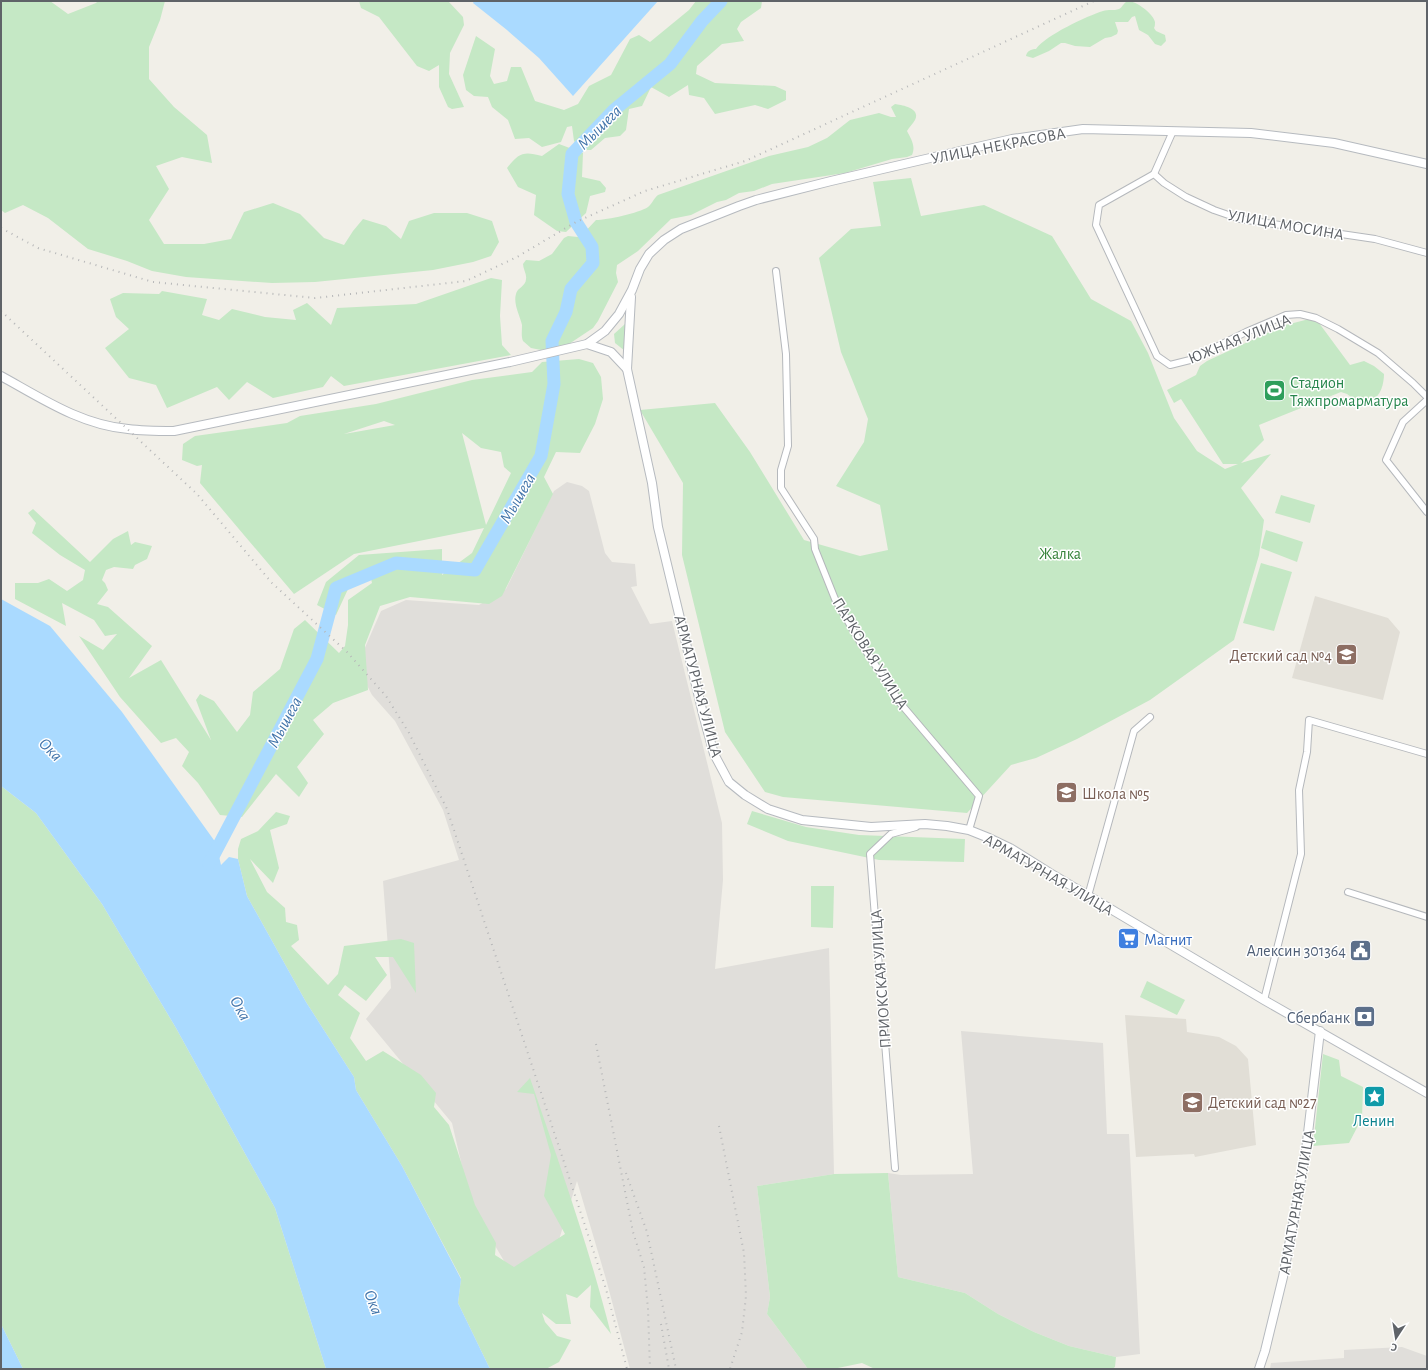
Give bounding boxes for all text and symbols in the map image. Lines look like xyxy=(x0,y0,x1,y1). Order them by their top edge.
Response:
water label: Мышега xyxy=(574,102,625,153)
street label: УЛИЦА НЕКРАСОВА xyxy=(930,125,1067,167)
street label: УЛИЦА МОСИНА xyxy=(1227,207,1346,243)
street label: ЮЖНАЯ УЛИЦА xyxy=(1186,311,1293,367)
place label: Стадион Тяжпромарматура xyxy=(1290,375,1409,410)
sports icon: Стадион Тяжпромарматура xyxy=(1261,378,1287,404)
water label: Мышега xyxy=(496,470,538,526)
park label: Жалка xyxy=(1039,546,1081,562)
street label: ПАРКОВАЯ УЛИЦА xyxy=(829,595,911,713)
street label: АРМАТУРНАЯ УЛИЦА xyxy=(671,613,725,760)
school or university icon: Детский сад №4 xyxy=(1334,642,1360,668)
place label: Детский сад №4 xyxy=(1230,648,1332,664)
water label: Мышега xyxy=(264,694,305,750)
water label: Ока xyxy=(36,734,66,764)
school or university icon: Школа №5 xyxy=(1054,780,1080,806)
place label: Школа №5 xyxy=(1082,786,1150,802)
street label: АРМАТУРНАЯ УЛИЦА xyxy=(981,831,1117,919)
street label: ПРИОКСКАЯ УЛИЦА xyxy=(868,908,894,1049)
supermarket icon: Магнит xyxy=(1116,926,1142,952)
place label: Магнит xyxy=(1144,932,1192,948)
public building icon: Алексин 301364 xyxy=(1348,937,1374,963)
place label: Алексин 301364 xyxy=(1246,943,1346,959)
water label: Ока xyxy=(227,993,254,1023)
bank icon: Сбербанк xyxy=(1352,1004,1378,1030)
place label: Сбербанк xyxy=(1287,1010,1351,1026)
place icon: Ленин xyxy=(1361,1084,1387,1110)
school or university icon: Детский сад №27 xyxy=(1179,1089,1205,1115)
place label: Детский сад №27 xyxy=(1208,1095,1317,1111)
place label: Ленин xyxy=(1353,1113,1395,1129)
street label: АРМАТУРНАЯ УЛИЦА xyxy=(1276,1128,1318,1276)
water label: Ока xyxy=(361,1287,386,1317)
north arrow xyxy=(1376,1318,1416,1358)
text: С xyxy=(1390,1341,1398,1353)

